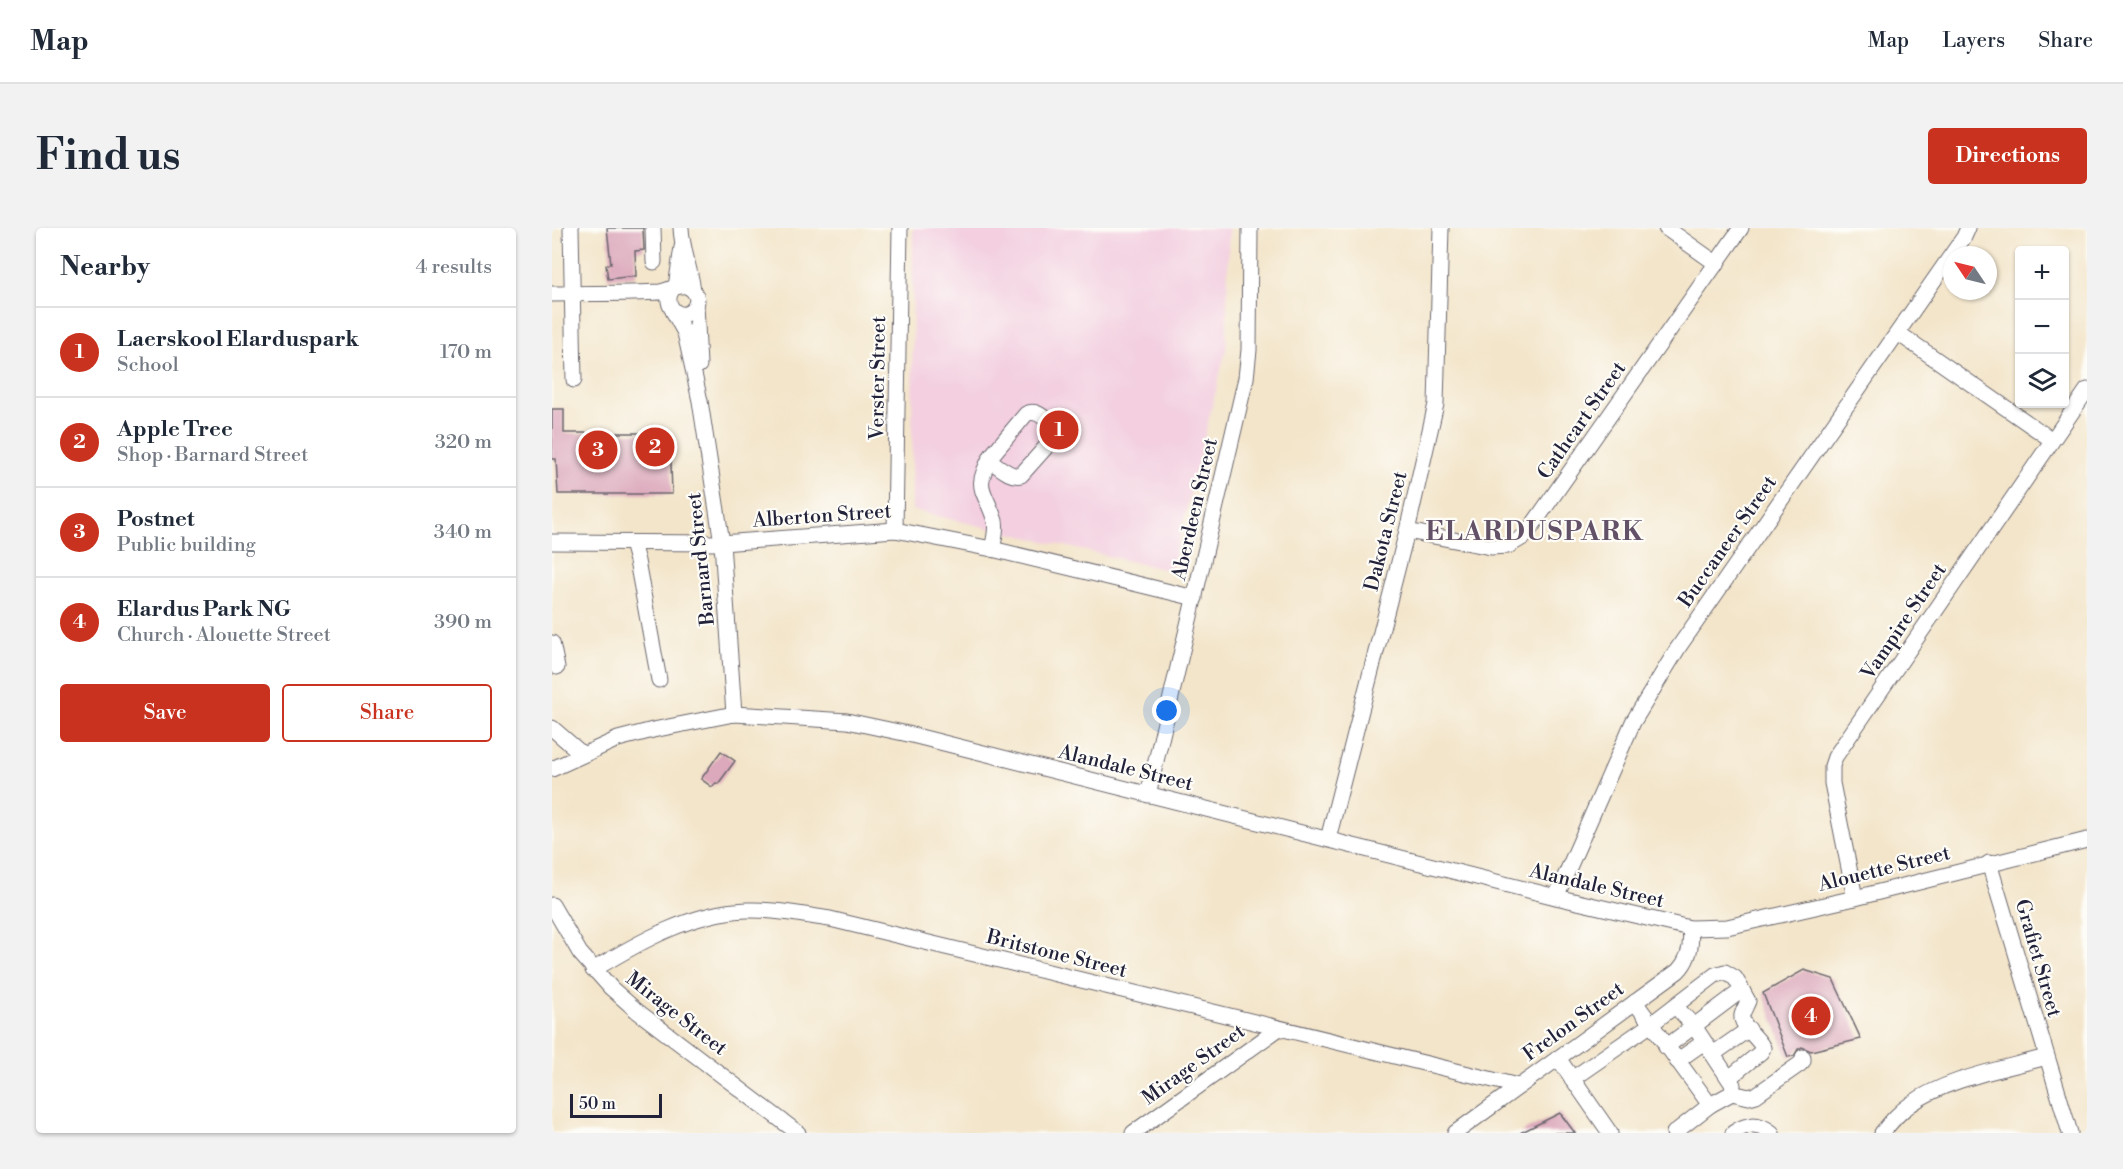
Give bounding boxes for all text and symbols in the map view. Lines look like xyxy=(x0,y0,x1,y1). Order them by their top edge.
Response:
text: Map xyxy=(30,24,89,59)
text: Map xyxy=(1868,28,1909,54)
text: Layers xyxy=(1942,28,2005,54)
text: Share xyxy=(2038,28,2093,54)
button: Directions xyxy=(1928,128,2087,184)
text: Find us xyxy=(36,130,180,183)
north arrow xyxy=(1943,246,1997,300)
map controls xyxy=(2015,246,2069,408)
button: + xyxy=(2015,246,2069,300)
text: Nearby xyxy=(60,251,150,283)
text: 4 results xyxy=(415,255,492,280)
button: − xyxy=(2015,300,2069,354)
street label: Verster Street xyxy=(865,316,892,441)
text: Laerskool Elarduspark xyxy=(117,326,359,353)
text: 1 xyxy=(75,340,84,365)
text: 170 m xyxy=(440,340,492,365)
text: School xyxy=(117,353,179,378)
button: layers xyxy=(2015,354,2069,408)
street label: Cathcart Street xyxy=(1532,357,1632,485)
pin: 1 xyxy=(1040,408,1078,452)
text: Apple Tree xyxy=(117,416,233,443)
pin: 2 xyxy=(636,424,674,470)
pin: 3 xyxy=(578,428,618,472)
text: 2 xyxy=(73,430,86,455)
text: 320 m xyxy=(435,430,492,455)
street label: Aberdeen Street xyxy=(1167,436,1224,584)
text: Shop · Barnard Street xyxy=(117,443,308,468)
street label: Dakota Street xyxy=(1359,469,1413,594)
street label: Buccaneer Street xyxy=(1673,471,1783,613)
street label: Barnard Street xyxy=(682,491,721,628)
street label: Alberton Street xyxy=(751,499,892,534)
text: Postnet xyxy=(117,506,195,533)
district label: ELARDUSPARK xyxy=(1425,516,1645,548)
text: 3 xyxy=(73,520,86,545)
text: 340 m xyxy=(434,520,492,545)
text: Public building xyxy=(117,533,256,558)
street label: Vampire Street xyxy=(1855,559,1952,686)
text: Elardus Park NG xyxy=(117,596,291,623)
text: 4 xyxy=(73,610,86,635)
text: 390 m xyxy=(434,610,492,635)
text: Church · Alouette Street xyxy=(117,623,331,648)
button: Save xyxy=(60,684,270,742)
button: Share xyxy=(282,684,492,742)
your location xyxy=(1152,696,1181,725)
street label: Alandale Street xyxy=(1055,739,1195,797)
street label: Alouette Street xyxy=(1815,841,1953,898)
street label: Alandale Street xyxy=(1526,859,1667,914)
street label: Grafiet Street xyxy=(2009,897,2066,1020)
street label: Britstone Street xyxy=(983,925,1130,984)
street label: Mirage Street xyxy=(620,967,732,1061)
street label: Frelon Street xyxy=(1518,977,1629,1067)
pin: 4 xyxy=(1792,994,1830,1038)
street label: Mirage Street xyxy=(1137,1019,1250,1111)
scale bar xyxy=(570,1091,662,1118)
text: 50 m xyxy=(579,1094,616,1114)

